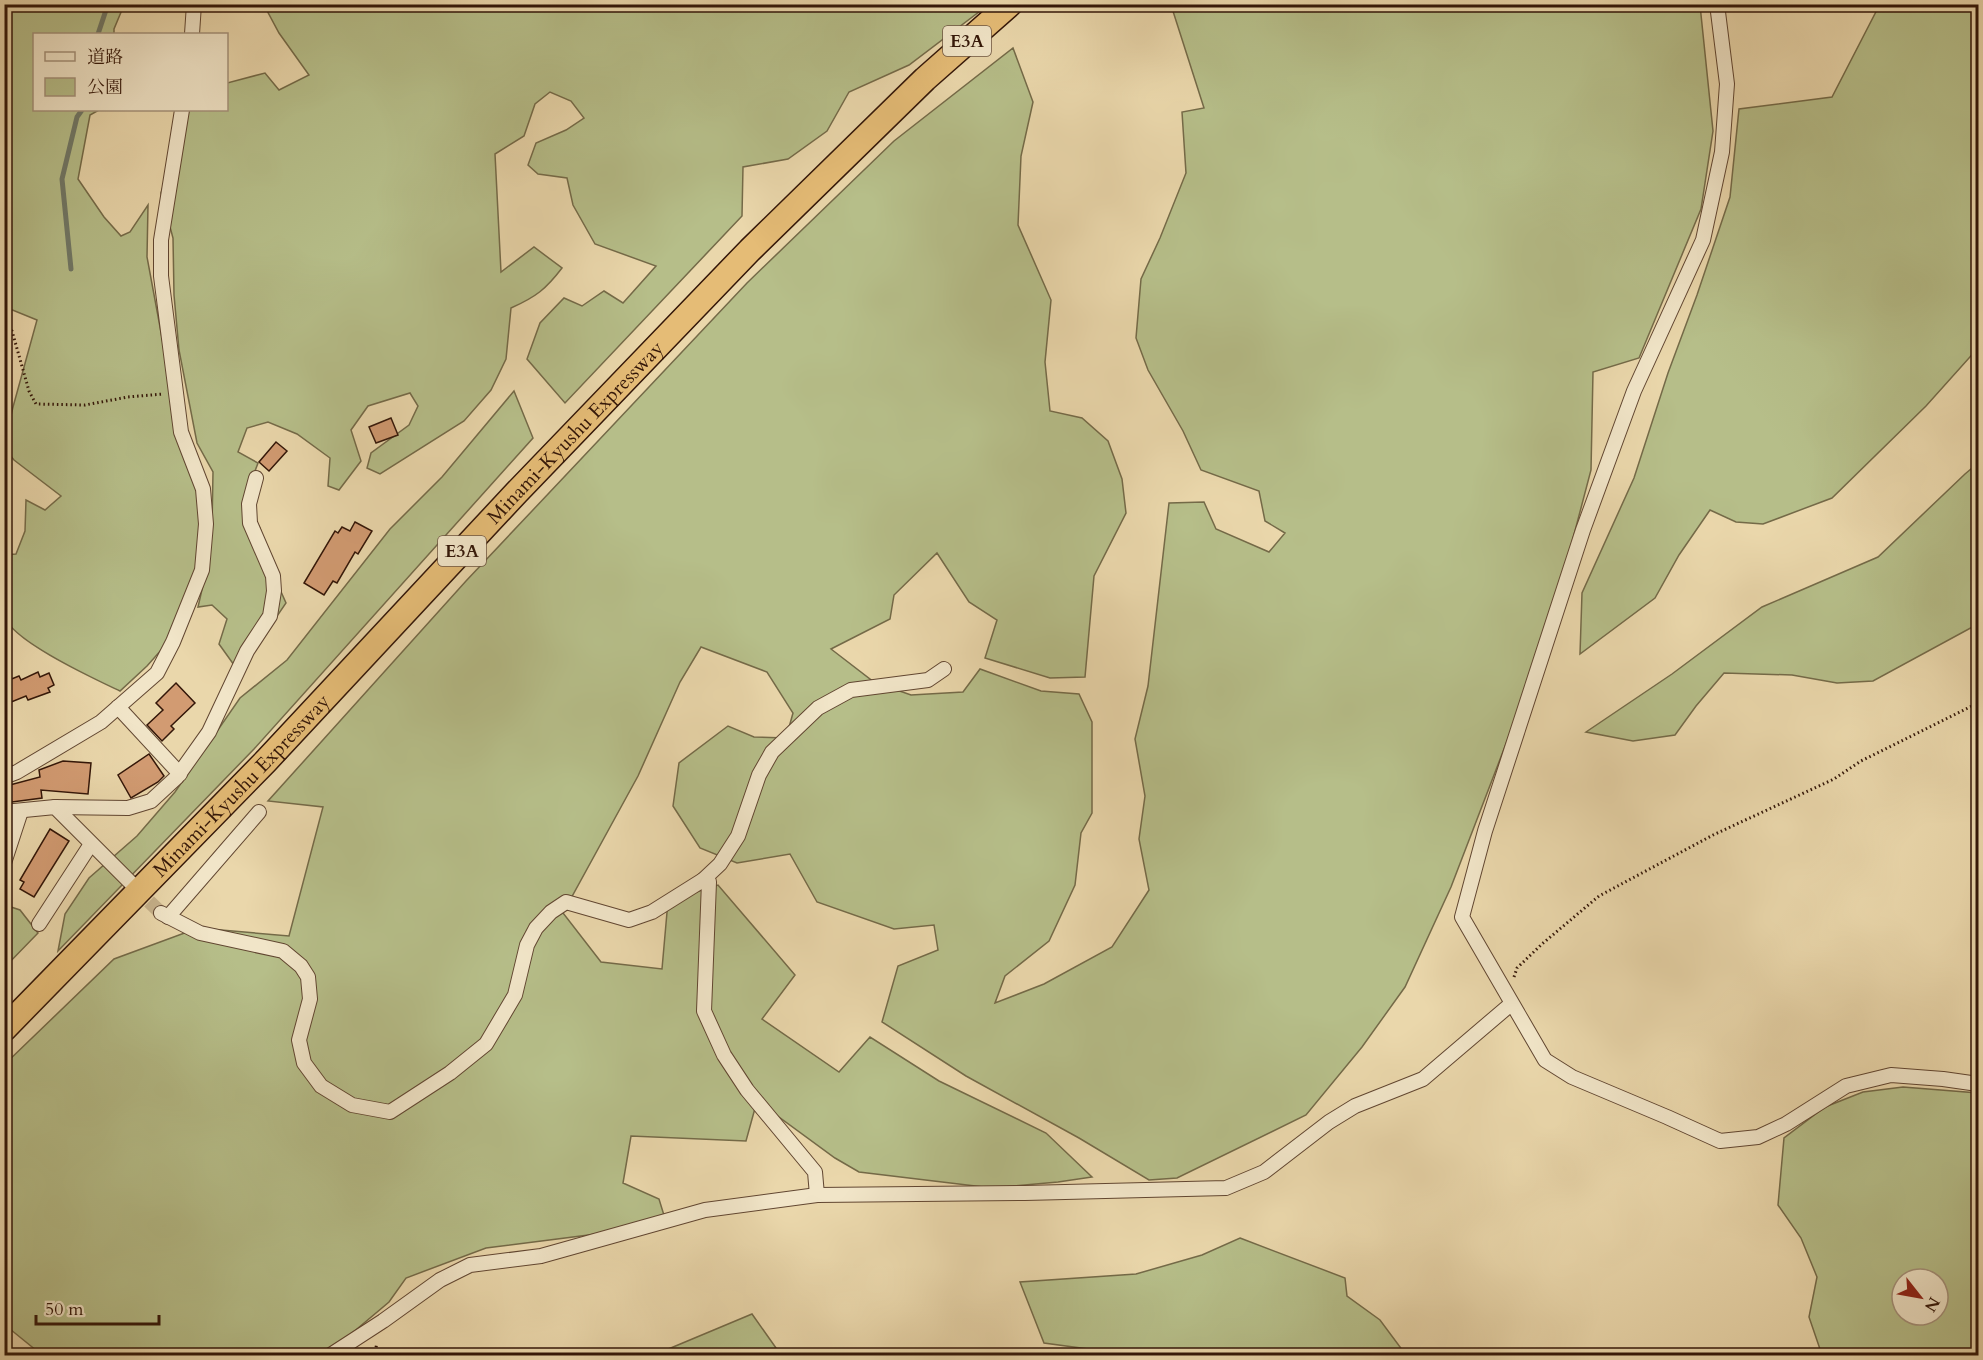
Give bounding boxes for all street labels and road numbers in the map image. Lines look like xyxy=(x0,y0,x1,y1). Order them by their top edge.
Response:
road number: E3A xyxy=(943,26,991,56)
street label: Minami-Kyushu Expressway xyxy=(481,335,670,530)
road number: E3A xyxy=(438,536,486,566)
street label: Minami-Kyushu Expressway xyxy=(147,688,336,883)

